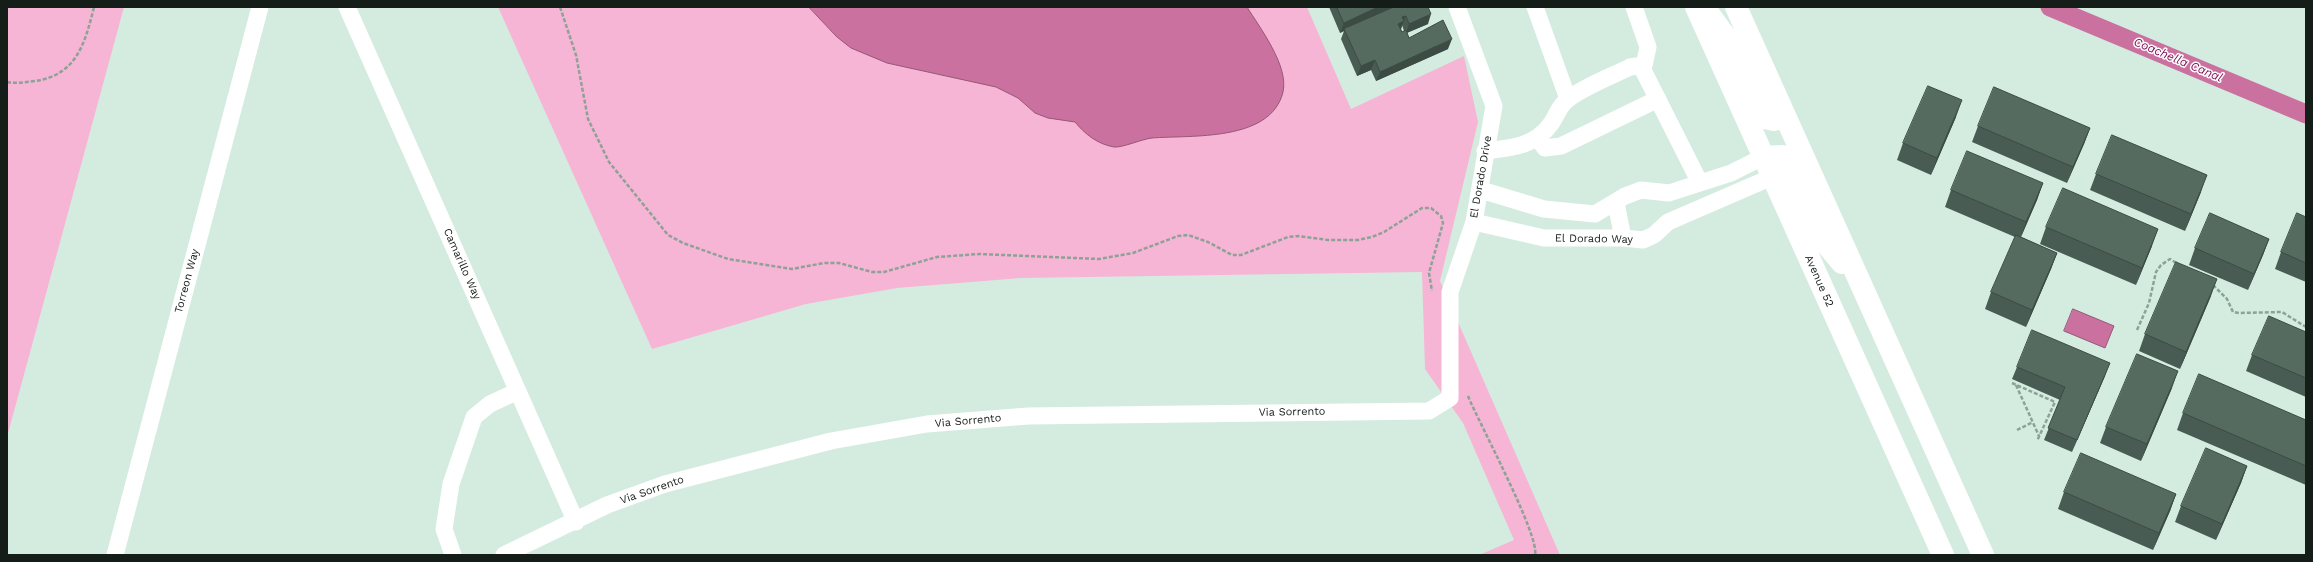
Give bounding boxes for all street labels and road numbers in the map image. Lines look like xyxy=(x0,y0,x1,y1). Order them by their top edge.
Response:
street label: El Dorado Drive xyxy=(1467,135,1495,219)
street label: Camarillo Way xyxy=(440,226,484,302)
street label: El Dorado Way xyxy=(1555,232,1633,246)
street label: Torreon Way xyxy=(172,247,202,315)
street label: Avenue 52 xyxy=(1802,253,1836,309)
street label: Via Sorrento xyxy=(1259,405,1325,419)
street label: Via Sorrento xyxy=(934,412,1002,430)
street label: Via Sorrento xyxy=(618,473,686,507)

